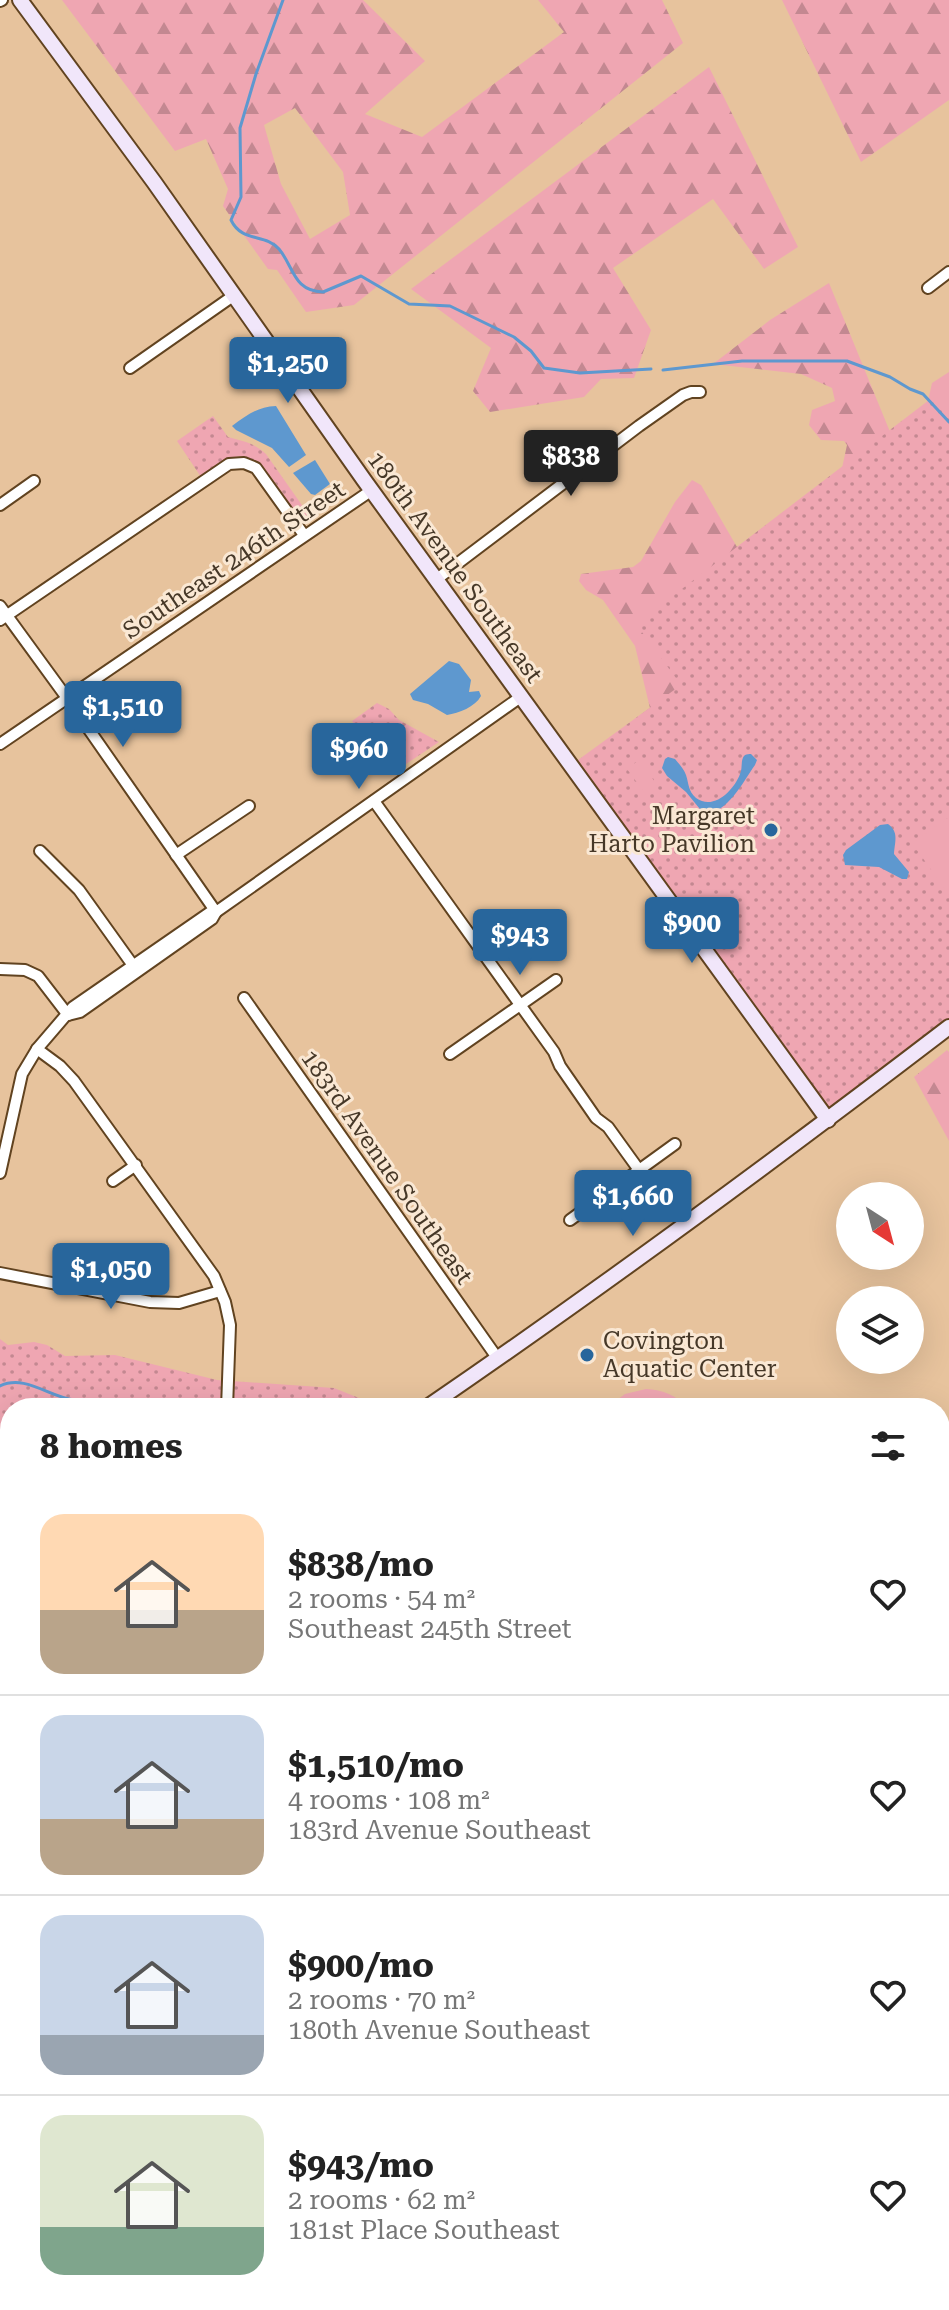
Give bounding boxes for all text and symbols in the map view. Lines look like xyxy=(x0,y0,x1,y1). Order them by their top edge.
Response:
pin: $1,250 xyxy=(223,337,353,405)
text: $1,250 xyxy=(247,348,329,378)
pin: $838 xyxy=(524,430,618,498)
text: $838 xyxy=(542,441,600,471)
street label: 180th Avenue Southeast xyxy=(362,446,548,688)
street label: Southeast 246th Street xyxy=(118,475,350,645)
pin: $1,510 xyxy=(58,681,188,749)
text: $1,510 xyxy=(82,692,164,722)
pin: $960 xyxy=(312,723,406,791)
text: $960 xyxy=(330,734,388,764)
place label: Margaret Harto Pavilion xyxy=(588,802,755,858)
marker: Margaret Harto Pavilion xyxy=(762,821,780,839)
pin: $900 xyxy=(645,897,739,965)
text: $900 xyxy=(663,908,721,938)
pin: $943 xyxy=(473,909,567,977)
text: $943 xyxy=(491,920,549,950)
street label: 183rd Avenue Southeast xyxy=(295,1045,479,1290)
pin: $1,660 xyxy=(568,1170,698,1238)
text: $1,660 xyxy=(592,1181,674,1211)
north arrow xyxy=(836,1182,924,1270)
map controls xyxy=(836,1182,924,1374)
pin: $1,050 xyxy=(46,1243,176,1311)
text: $1,050 xyxy=(70,1254,152,1284)
button: layers xyxy=(836,1286,924,1374)
place label: Covington Aquatic Center xyxy=(603,1327,777,1383)
marker: Covington Aquatic Center xyxy=(578,1346,596,1364)
icon: filters xyxy=(866,1424,910,1468)
text: 8 homes xyxy=(40,1426,183,1466)
text: $838/mo xyxy=(288,1544,434,1584)
icon: home xyxy=(104,1546,200,1642)
icon: heart xyxy=(866,1572,910,1616)
text: 2 rooms · 54 m² xyxy=(288,1584,475,1614)
text: Southeast 245th Street xyxy=(288,1614,571,1644)
text: $1,510/mo xyxy=(288,1745,464,1785)
icon: home xyxy=(104,1747,200,1843)
icon: heart xyxy=(866,1773,910,1817)
text: 4 rooms · 108 m² xyxy=(288,1785,490,1815)
text: 183rd Avenue Southeast xyxy=(288,1815,591,1845)
text: $900/mo xyxy=(288,1945,434,1985)
icon: home xyxy=(104,1947,200,2043)
icon: heart xyxy=(866,1973,910,2017)
text: 2 rooms · 70 m² xyxy=(288,1985,475,2015)
text: 180th Avenue Southeast xyxy=(288,2015,590,2045)
text: $943/mo xyxy=(288,2145,434,2185)
icon: home xyxy=(104,2147,200,2243)
icon: heart xyxy=(866,2173,910,2217)
text: 2 rooms · 62 m² xyxy=(288,2185,475,2215)
text: 181st Place Southeast xyxy=(288,2215,560,2245)

